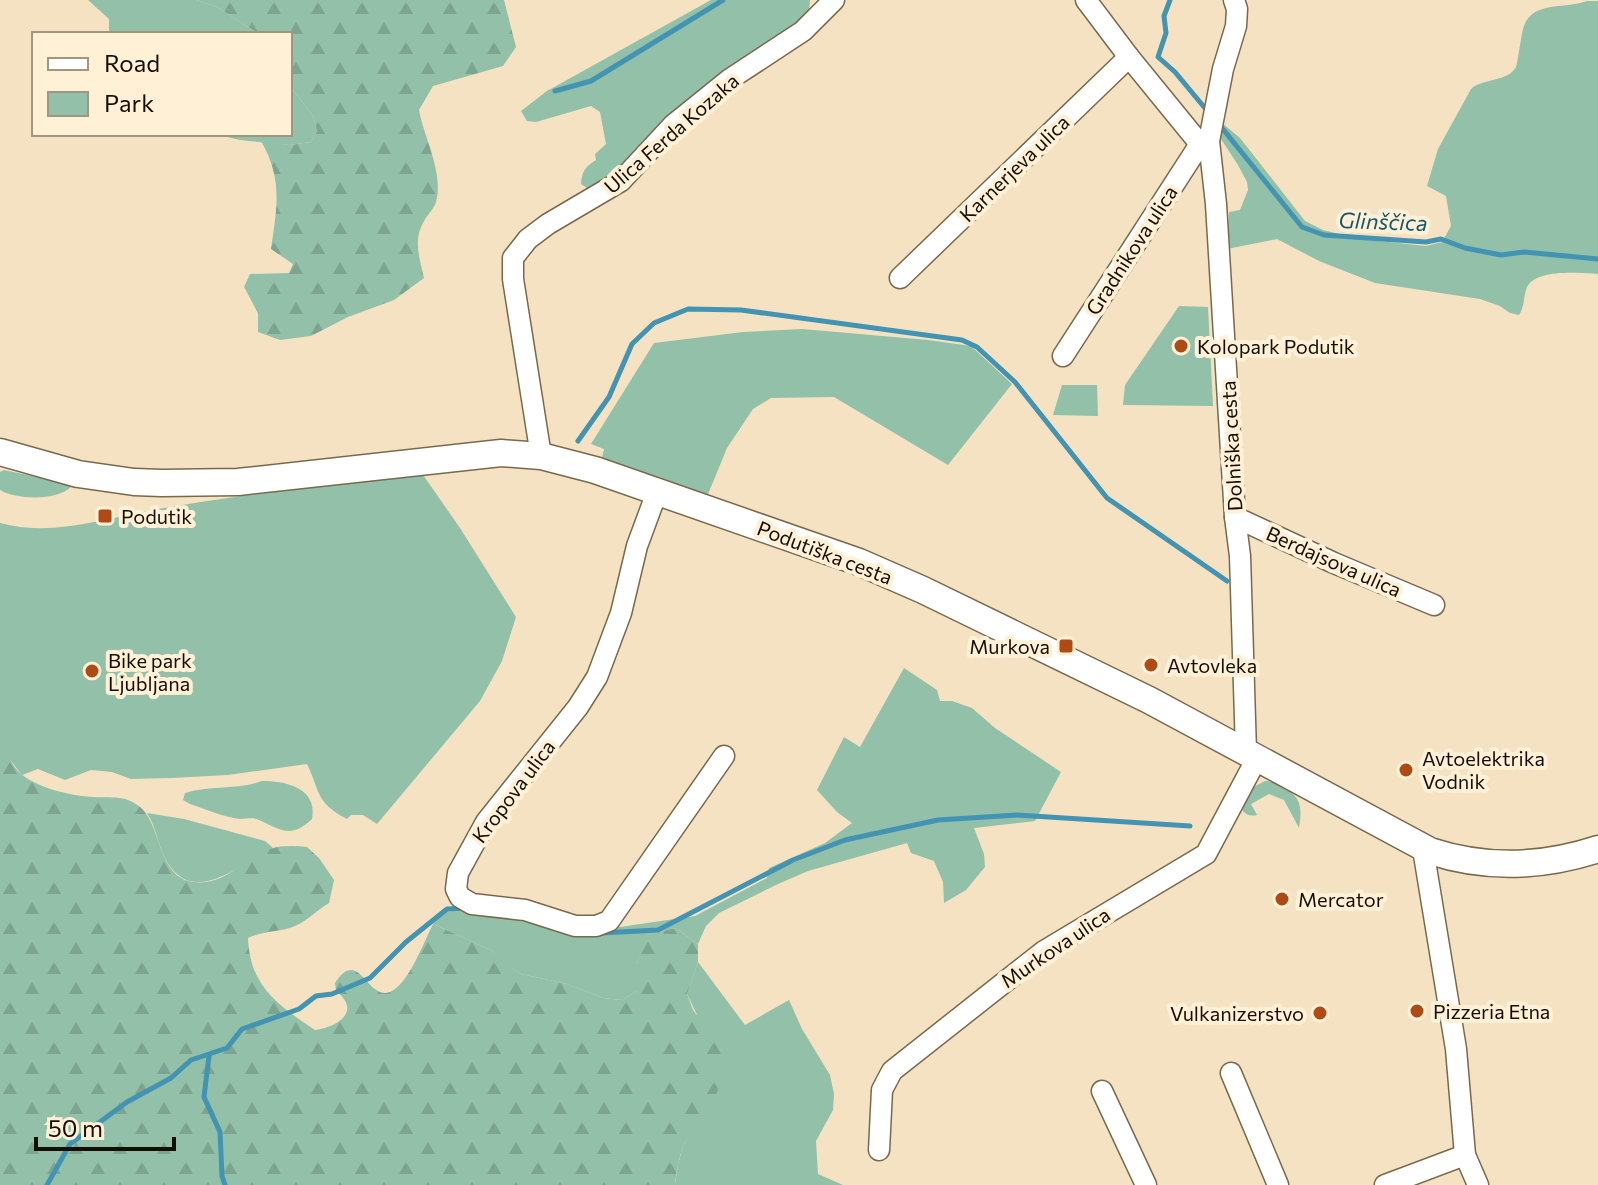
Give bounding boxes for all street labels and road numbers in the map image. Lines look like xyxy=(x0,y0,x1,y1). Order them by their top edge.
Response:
street label: Ulica Ferda Kozaka xyxy=(599,68,743,198)
street label: Karnerjeva ulica xyxy=(954,110,1074,226)
street label: Gradnikova ulica xyxy=(1080,181,1182,319)
street label: Dolniška cesta xyxy=(1216,380,1246,512)
street label: Podutiška cesta xyxy=(754,515,896,589)
street label: Berdajsova ulica xyxy=(1263,521,1405,601)
street label: Kropova ulica xyxy=(467,735,559,847)
street label: Murkova ulica xyxy=(996,902,1114,992)

